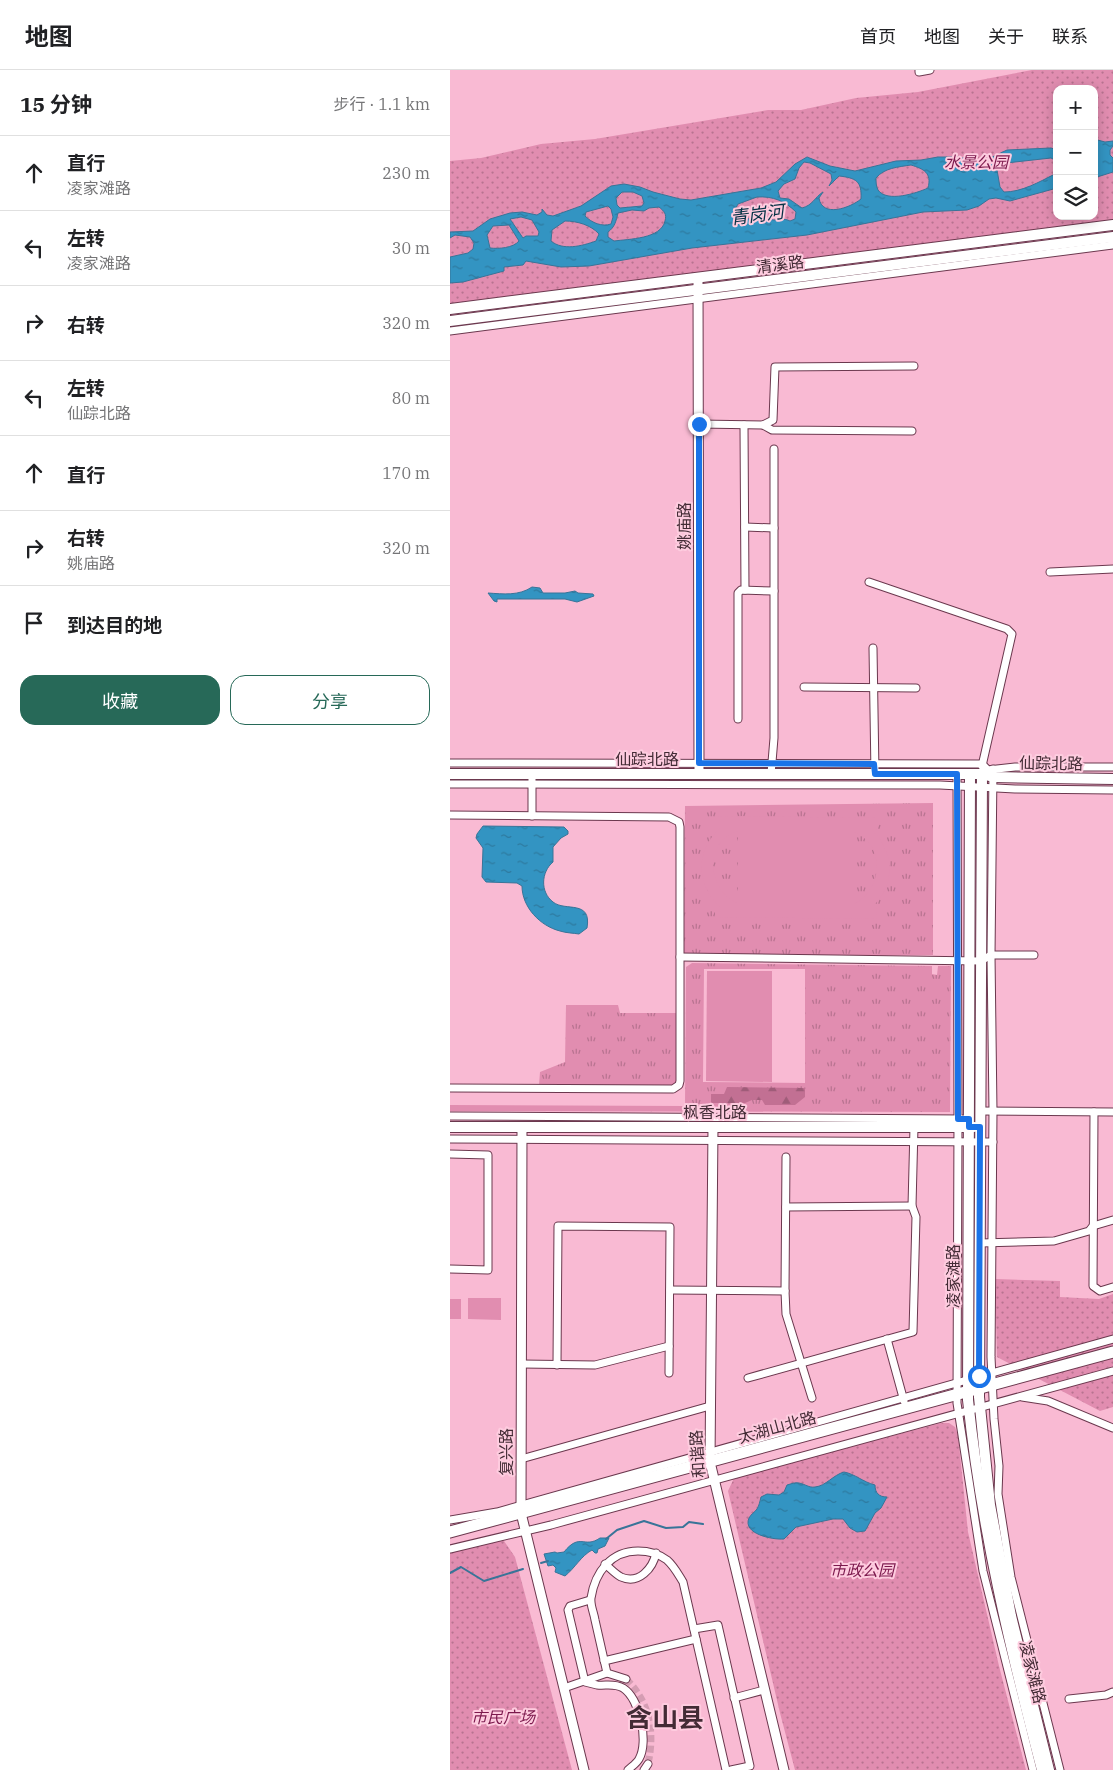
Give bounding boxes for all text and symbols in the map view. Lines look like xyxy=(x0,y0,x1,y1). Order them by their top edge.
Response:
text: 地图 xyxy=(25,20,73,52)
text: 首页 xyxy=(860,25,896,48)
text: 地图 xyxy=(924,25,960,48)
text: 关于 xyxy=(988,25,1024,48)
text: 联系 xyxy=(1052,25,1088,48)
map controls xyxy=(1053,85,1098,220)
button: + xyxy=(1053,85,1098,130)
text: 15 分钟 xyxy=(20,90,92,118)
text: 步行 · 1.1 km xyxy=(334,94,430,114)
button: − xyxy=(1053,130,1098,175)
text: 直行 xyxy=(67,151,105,175)
park label: 水景公园 xyxy=(944,152,1010,172)
icon: ahead xyxy=(20,159,48,187)
text: 230 m xyxy=(382,163,430,183)
button: layers xyxy=(1053,175,1098,220)
text: 凌家滩路 xyxy=(67,178,131,198)
water label: 青岗河 xyxy=(729,199,788,229)
text: 左转 xyxy=(67,226,105,250)
icon: left xyxy=(20,234,48,262)
text: 30 m xyxy=(392,238,430,258)
street label: 清溪路 xyxy=(755,251,805,277)
text: 凌家滩路 xyxy=(67,253,131,273)
icon: right xyxy=(20,309,48,337)
text: 右转 xyxy=(67,313,105,337)
text: 320 m xyxy=(382,313,430,333)
text: 左转 xyxy=(67,376,105,400)
icon: left xyxy=(20,384,48,412)
text: 80 m xyxy=(392,388,430,408)
text: 仙踪北路 xyxy=(67,403,131,423)
route end xyxy=(688,413,711,436)
icon: ahead xyxy=(20,459,48,487)
text: 直行 xyxy=(67,463,105,487)
text: 170 m xyxy=(382,463,430,483)
street label: 姚庙路 xyxy=(674,502,694,550)
text: 右转 xyxy=(67,526,105,550)
icon: right xyxy=(20,534,48,562)
text: 320 m xyxy=(382,538,430,558)
text: 姚庙路 xyxy=(67,553,115,573)
icon: arrive xyxy=(20,609,48,637)
text: 到达目的地 xyxy=(67,613,162,637)
button: 收藏 xyxy=(20,675,220,725)
button: 分享 xyxy=(230,675,430,725)
street label: 仙踪北路 xyxy=(615,749,679,769)
street label: 仙踪北路 xyxy=(1019,752,1083,774)
street label: 枫香北路 xyxy=(683,1102,747,1122)
street label: 凌家滩路 xyxy=(943,1244,963,1308)
route start xyxy=(968,1365,991,1388)
street label: 太湖山北路 xyxy=(736,1407,818,1447)
street label: 复兴路 xyxy=(496,1428,516,1476)
street label: 和谐路 xyxy=(685,1429,709,1479)
park label: 市政公园 xyxy=(830,1560,896,1580)
street label: 凌家滩路 xyxy=(1016,1639,1050,1705)
district label: 含山县 xyxy=(626,1700,704,1734)
park label: 市民广场 xyxy=(471,1707,537,1727)

